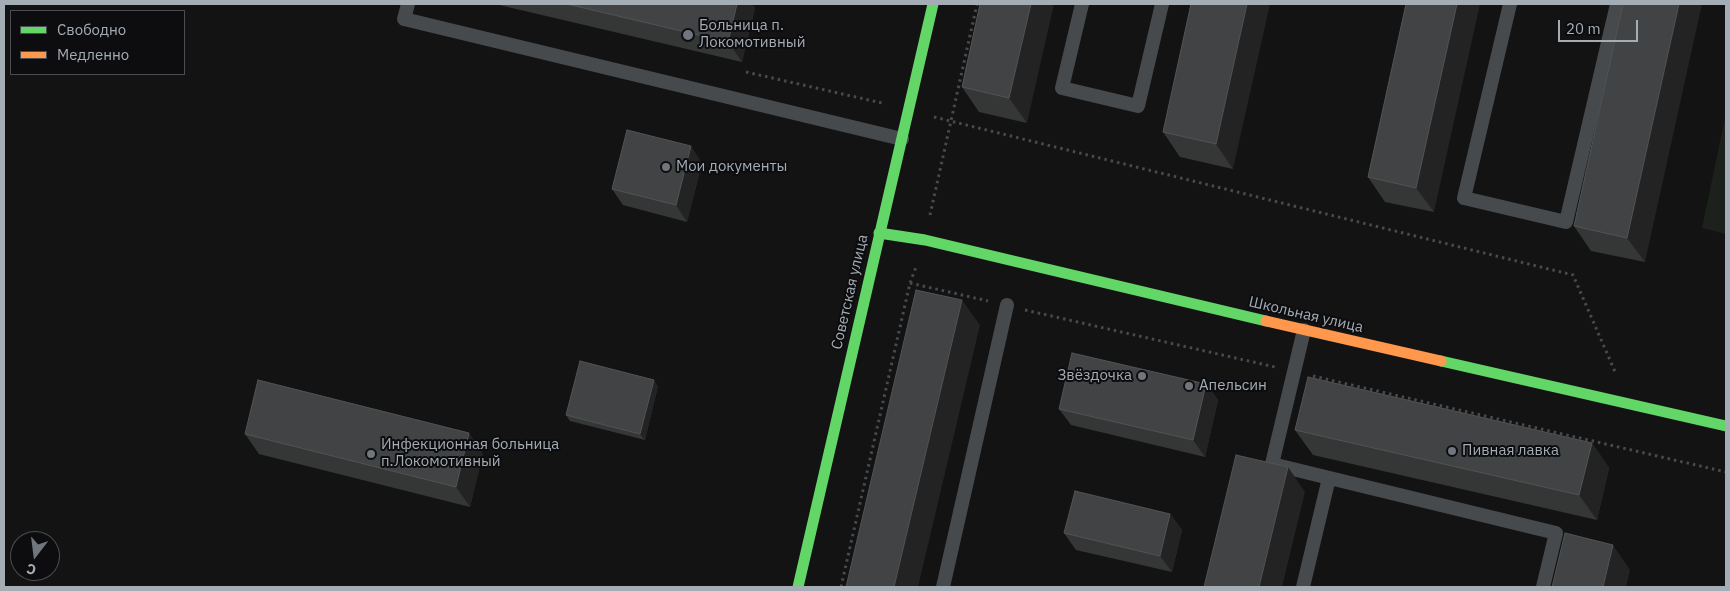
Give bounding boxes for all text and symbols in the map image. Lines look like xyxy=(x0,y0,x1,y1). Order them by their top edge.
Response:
legend xyxy=(10,10,185,75)
scale bar xyxy=(1560,10,1640,42)
place label: Больница п. Локомотивный xyxy=(699,17,805,52)
text: 20 m xyxy=(1566,19,1601,38)
text: Свободно xyxy=(57,20,126,39)
marker: Больница п. Локомотивный xyxy=(681,28,695,42)
text: Медленно xyxy=(57,45,129,64)
place label: Мои документы xyxy=(676,158,787,176)
marker: Мои документы xyxy=(660,161,672,173)
street label: Советская улица xyxy=(828,233,872,351)
street label: Школьная улица xyxy=(1247,293,1365,337)
place label: Звёздочка xyxy=(1057,367,1132,385)
marker: Звёздочка xyxy=(1136,370,1148,382)
place label: Апельсин xyxy=(1199,377,1267,395)
marker: Апельсин xyxy=(1183,380,1195,392)
place label: Инфекционная больница п.Локомотивный xyxy=(381,436,559,471)
place label: Пивная лавка xyxy=(1462,442,1559,460)
marker: Пивная лавка xyxy=(1446,445,1458,457)
marker: Инфекционная больница п.Локомотивный xyxy=(365,448,377,460)
north arrow xyxy=(10,531,60,581)
text: С xyxy=(25,560,38,579)

